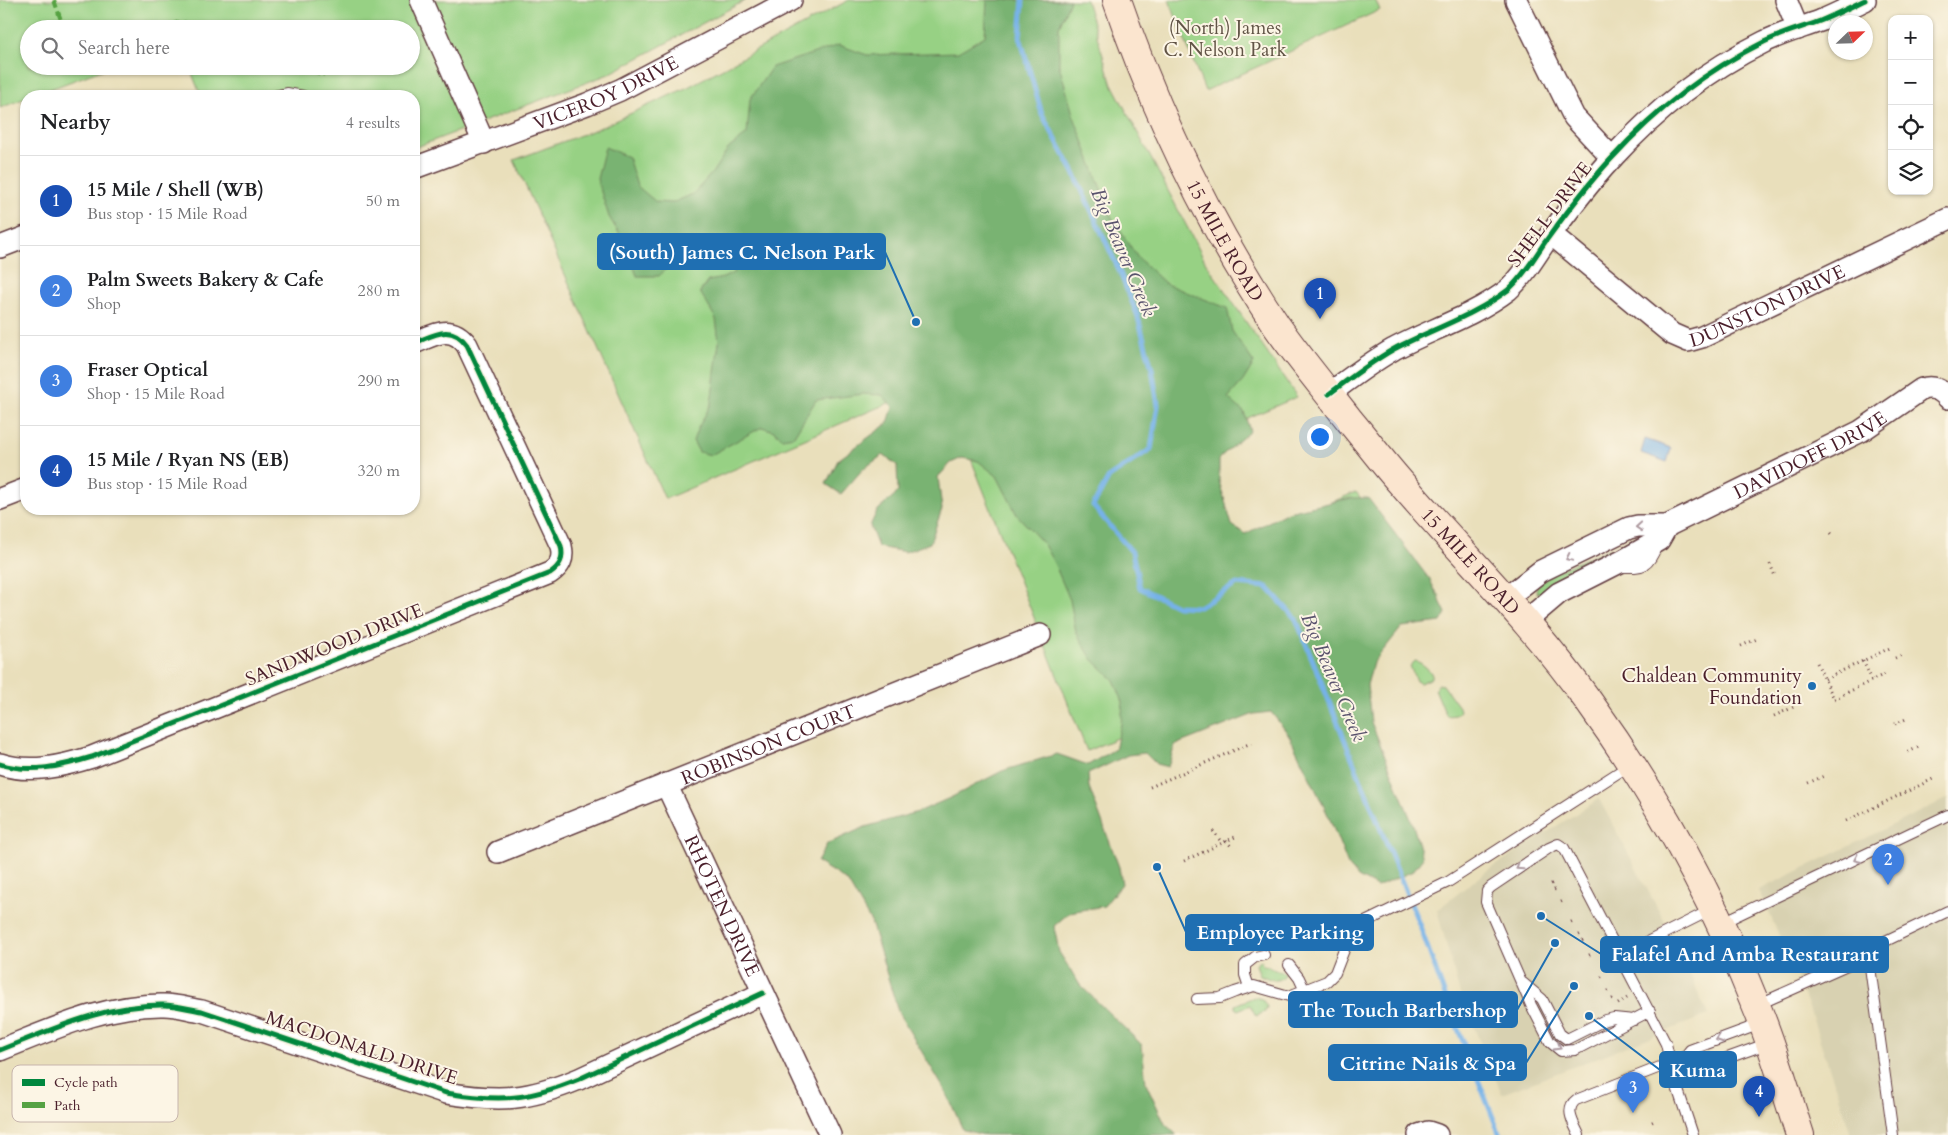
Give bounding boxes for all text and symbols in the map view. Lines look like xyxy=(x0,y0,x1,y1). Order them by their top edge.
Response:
park label: (North) James C. Nelson Park xyxy=(1163,15,1287,63)
north arrow xyxy=(1828,15,1873,60)
map controls xyxy=(1888,15,1933,195)
button: + xyxy=(1888,15,1933,60)
search box xyxy=(20,20,420,75)
icon: search xyxy=(38,34,66,62)
text: Search here xyxy=(78,35,170,61)
street label: VICEROY DRIVE xyxy=(530,50,683,137)
button: − xyxy=(1888,60,1933,105)
button: locate xyxy=(1888,105,1933,150)
text: Nearby xyxy=(40,108,111,137)
text: 4 results xyxy=(346,112,400,134)
button: layers xyxy=(1888,150,1933,195)
street label: SHELL DRIVE xyxy=(1502,156,1598,273)
street label: 15 MILE ROAD xyxy=(1180,175,1269,307)
text: 15 Mile / Shell (WB) xyxy=(87,177,264,203)
water label: Big Beaver Creek xyxy=(1084,184,1163,321)
text: 1 xyxy=(52,190,60,212)
text: 50 m xyxy=(366,190,400,212)
text: Bus stop · 15 Mile Road xyxy=(87,203,248,225)
callout: (South) James C. Nelson Park xyxy=(598,234,885,269)
text: (South) James C. Nelson Park xyxy=(609,239,876,266)
street label: DUNSTON DRIVE xyxy=(1687,258,1849,354)
text: Palm Sweets Bakery & Cafe xyxy=(87,267,324,293)
pin: 1 xyxy=(1304,278,1336,319)
text: 2 xyxy=(52,280,60,302)
text: 280 m xyxy=(358,280,400,302)
text: Shop xyxy=(87,293,121,315)
text: Fraser Optical xyxy=(87,357,208,383)
text: 3 xyxy=(52,370,60,392)
text: 290 m xyxy=(358,370,400,392)
text: Shop · 15 Mile Road xyxy=(87,383,225,405)
street label: DAVIDOFF DRIVE xyxy=(1729,405,1892,506)
your location xyxy=(1307,424,1333,450)
text: 15 Mile / Ryan NS (EB) xyxy=(87,447,289,473)
text: 4 xyxy=(52,460,60,482)
text: 320 m xyxy=(358,460,400,482)
text: Bus stop · 15 Mile Road xyxy=(87,473,248,495)
street label: 15 MILE ROAD xyxy=(1415,503,1525,621)
one-way arrow xyxy=(1634,521,1642,532)
one-way arrow xyxy=(1565,551,1574,562)
street label: SANDWOOD DRIVE xyxy=(242,597,427,693)
water label: Big Beaver Creek xyxy=(1294,609,1373,746)
place label: Chaldean Community Foundation xyxy=(1622,663,1802,711)
marker: Chaldean Community Foundation xyxy=(1806,680,1818,692)
street label: ROBINSON COURT xyxy=(677,698,860,791)
street label: RHOTEN DRIVE xyxy=(678,831,766,981)
pin: 2 xyxy=(1872,844,1904,885)
one-way arrow xyxy=(1853,852,1862,862)
one-way arrow xyxy=(1515,861,1525,870)
callout: Employee Parking xyxy=(1186,915,1373,950)
text: Employee Parking xyxy=(1197,919,1364,946)
callout: Falafel And Amba Restaurant xyxy=(1601,937,1888,972)
text: Falafel And Amba Restaurant xyxy=(1611,941,1879,968)
callout: The Touch Barbershop xyxy=(1289,992,1517,1027)
text: The Touch Barbershop xyxy=(1299,997,1507,1024)
street label: MACDONALD DRIVE xyxy=(262,1005,461,1091)
one-way arrow xyxy=(1715,1033,1724,1043)
one-way arrow xyxy=(1553,1041,1562,1051)
callout: Citrine Nails & Spa xyxy=(1329,1045,1526,1080)
text: Citrine Nails & Spa xyxy=(1340,1050,1516,1077)
callout: Kuma xyxy=(1660,1052,1736,1087)
text: Kuma xyxy=(1670,1057,1726,1084)
legend xyxy=(12,1065,178,1122)
pin: 3 xyxy=(1617,1072,1649,1113)
text: Cycle path xyxy=(54,1073,118,1092)
pin: 4 xyxy=(1743,1076,1775,1117)
text: Path xyxy=(54,1096,81,1115)

